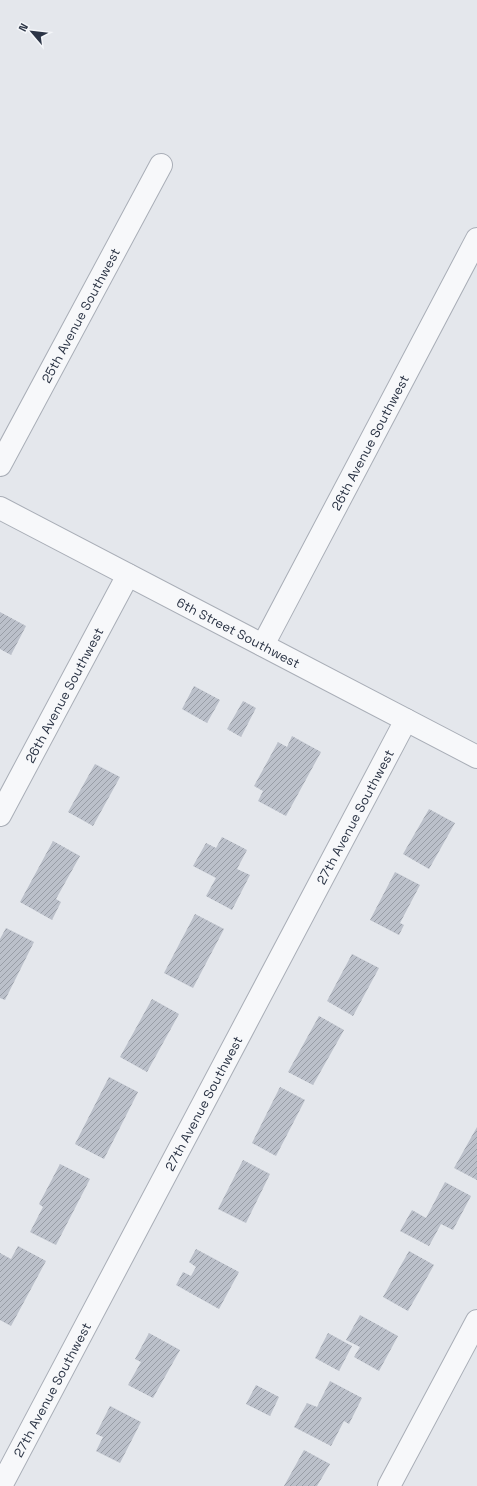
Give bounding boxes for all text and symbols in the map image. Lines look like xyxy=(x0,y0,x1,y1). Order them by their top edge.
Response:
north arrow xyxy=(12,12,52,52)
text: N xyxy=(15,21,31,34)
street label: 25th Avenue Southwest xyxy=(38,245,124,386)
street label: 26th Avenue Southwest xyxy=(328,372,413,513)
street label: 6th Street Southwest xyxy=(174,594,303,672)
street label: 26th Avenue Southwest xyxy=(21,625,107,766)
street label: 27th Avenue Southwest xyxy=(313,747,398,887)
street label: 27th Avenue Southwest xyxy=(161,1033,246,1174)
street label: 27th Avenue Southwest xyxy=(10,1320,95,1460)

